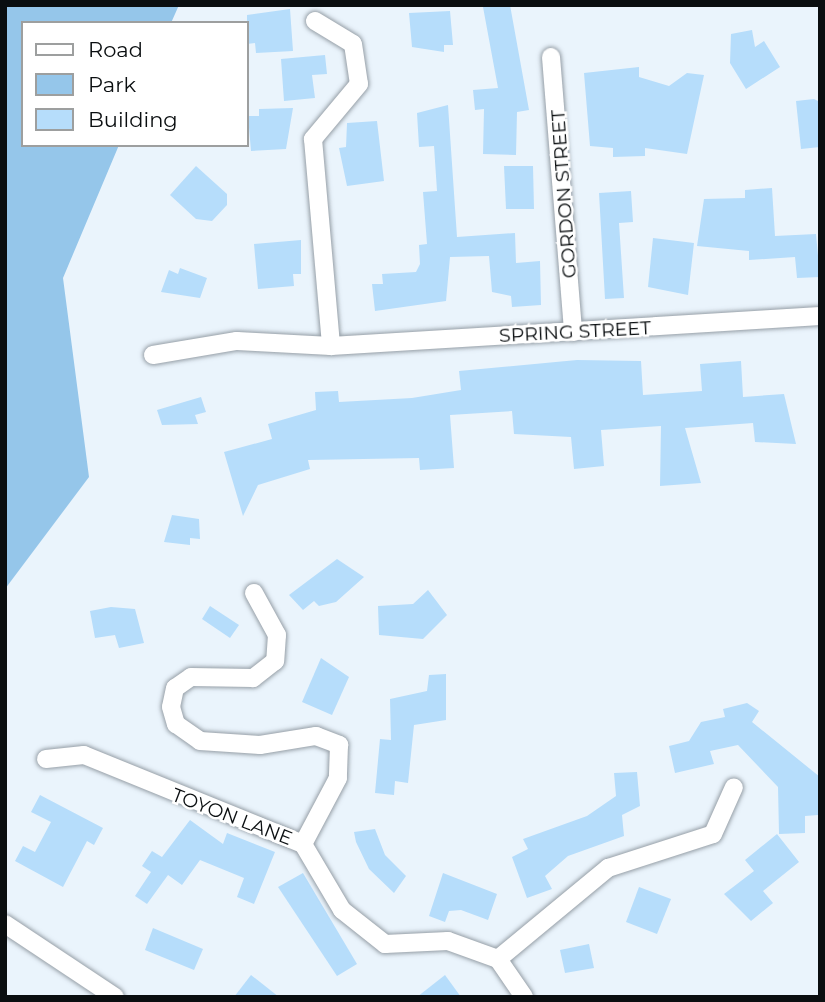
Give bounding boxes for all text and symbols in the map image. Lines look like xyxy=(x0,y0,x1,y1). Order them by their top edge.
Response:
legend xyxy=(21,21,248,147)
text: Road xyxy=(88,37,143,62)
text: Park xyxy=(88,72,136,97)
text: Building xyxy=(88,107,178,132)
street label: GORDON STREET xyxy=(547,109,581,279)
street label: SPRING STREET xyxy=(498,317,652,347)
street label: TOYON LANE xyxy=(169,784,295,850)

